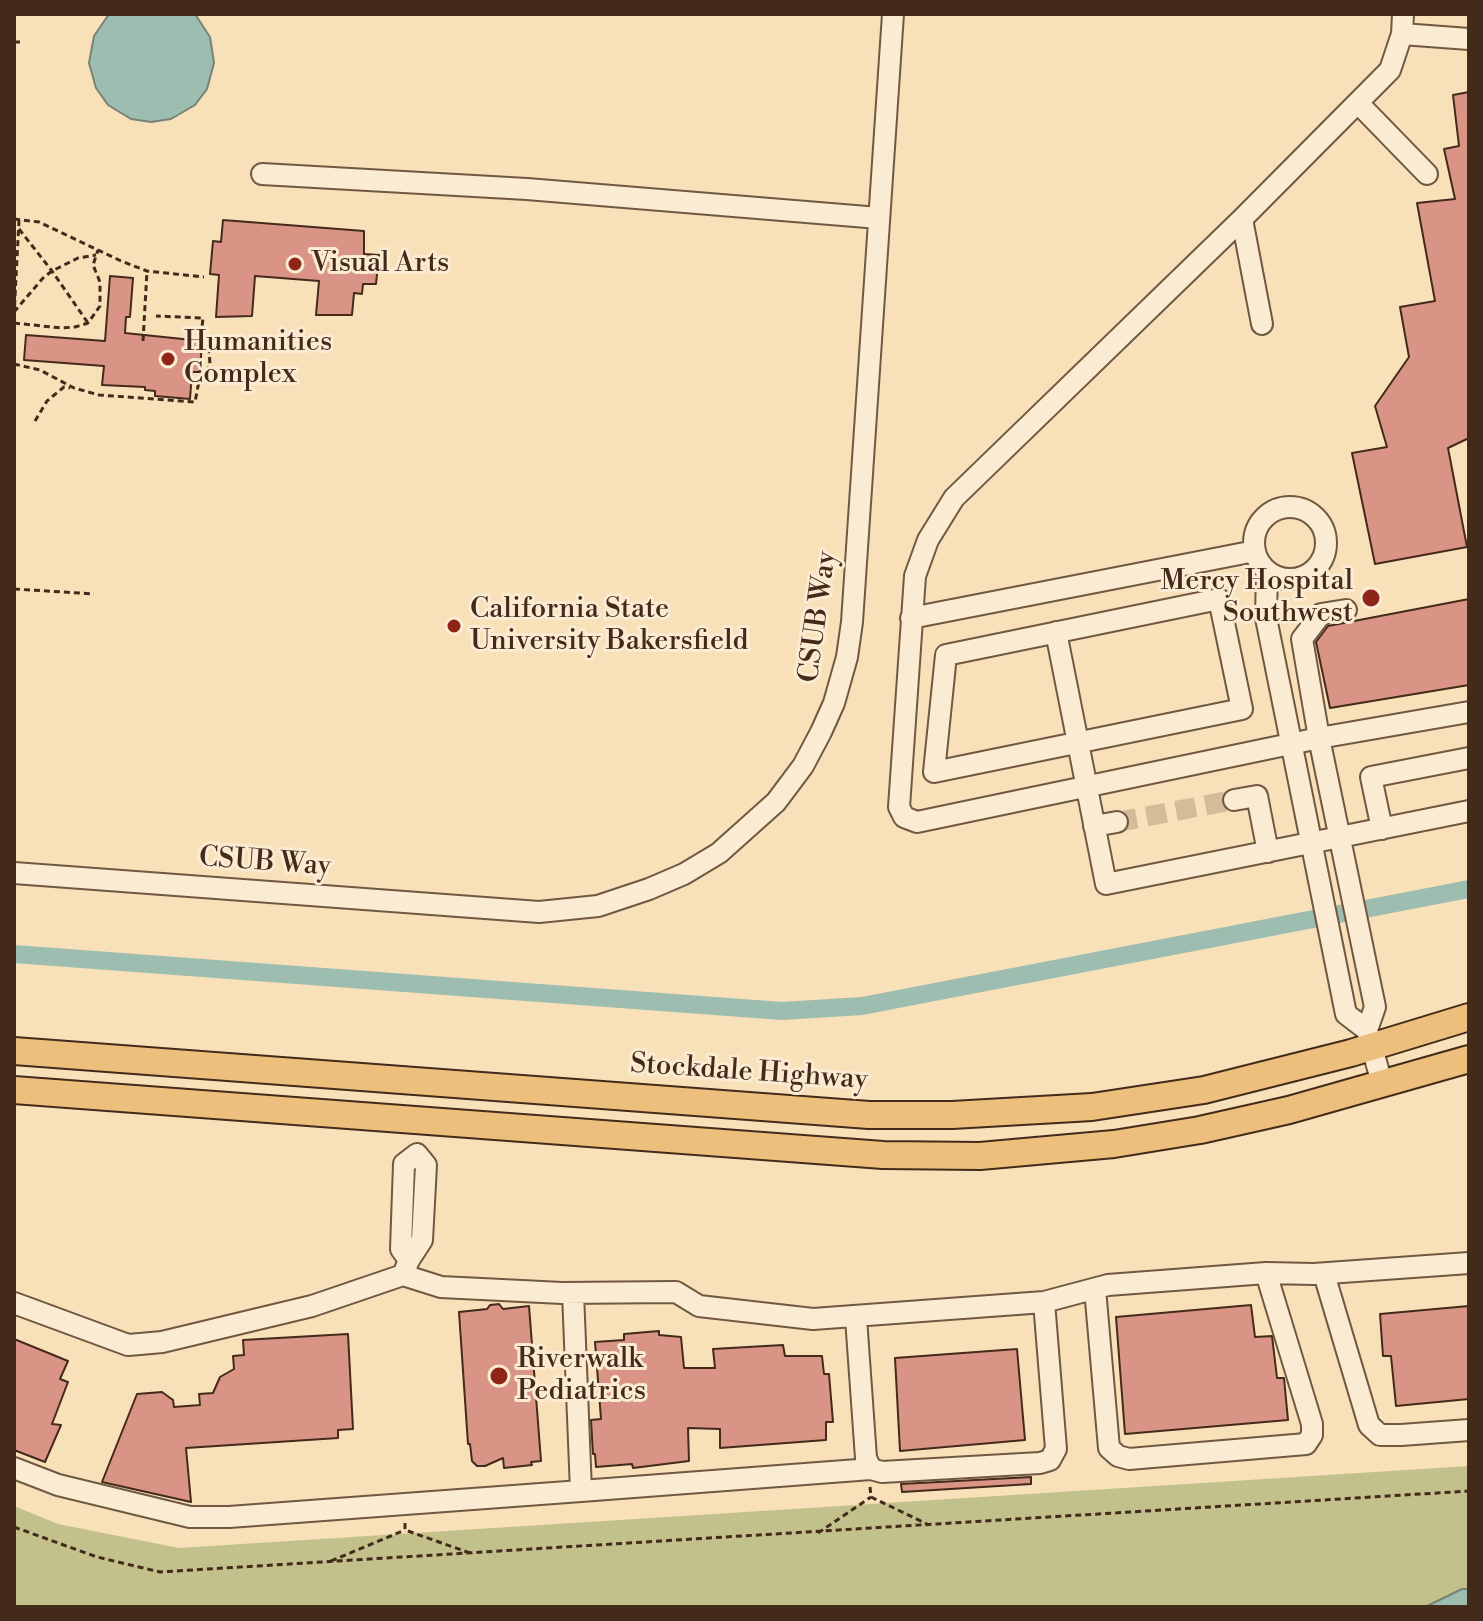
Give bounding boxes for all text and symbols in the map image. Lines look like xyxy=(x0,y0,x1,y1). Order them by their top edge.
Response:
place label: Visual Arts xyxy=(311,247,449,281)
marker: Visual Arts xyxy=(286,255,304,273)
place label: Humanities Complex xyxy=(184,326,332,392)
marker: Humanities Complex xyxy=(159,350,177,368)
street label: CSUB Way xyxy=(793,549,845,685)
place label: Mercy Hospital Southwest xyxy=(1161,565,1353,631)
marker: Mercy Hospital Southwest xyxy=(1360,587,1382,609)
place label: California State University Bakersfield xyxy=(470,593,748,659)
marker: California State University Bakersfield xyxy=(445,617,463,635)
street label: CSUB Way xyxy=(198,842,332,884)
street label: Stockdale Highway xyxy=(629,1048,869,1098)
place label: Riverwalk Pediatrics xyxy=(517,1343,646,1409)
marker: Riverwalk Pediatrics xyxy=(488,1365,510,1387)

